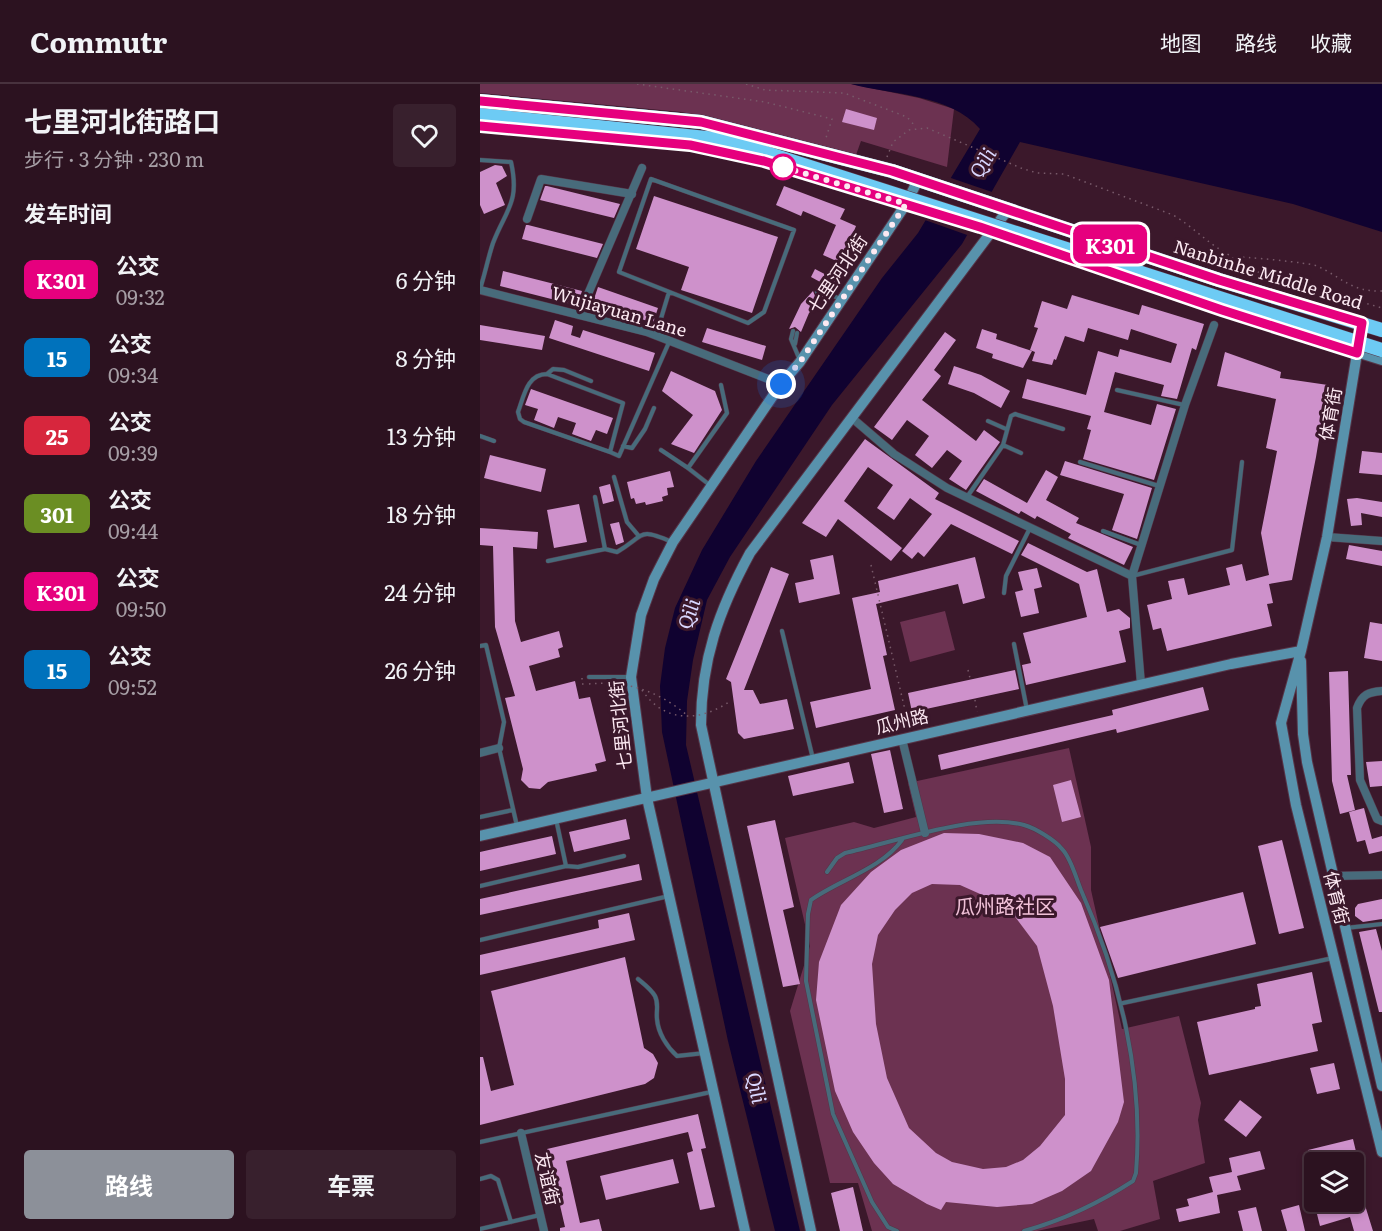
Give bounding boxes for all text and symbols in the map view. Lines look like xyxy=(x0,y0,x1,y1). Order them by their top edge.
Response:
text: Commutr xyxy=(30,20,167,62)
text: 地图 xyxy=(1160,26,1202,57)
text: 路线 xyxy=(1235,26,1277,57)
text: 收藏 xyxy=(1310,26,1352,57)
text: 七里河北街路口 xyxy=(24,99,220,141)
button: heart xyxy=(393,104,456,167)
water label: Qili xyxy=(960,141,1002,183)
text: 步行 · 3 分钟 · 230 m xyxy=(24,143,204,173)
unlabelled marker xyxy=(770,154,796,180)
text: 发车时间 xyxy=(24,196,112,229)
line badge: K301 xyxy=(1068,224,1152,264)
street label: 七里河北街 xyxy=(800,228,873,318)
text: K301 xyxy=(1085,229,1135,260)
street label: Nanbinhe Middle Road xyxy=(1170,232,1366,315)
text: 公交 xyxy=(116,248,160,281)
text: 6 分钟 xyxy=(396,263,456,296)
text: K301 xyxy=(36,264,86,295)
street label: Wujiayuan Lane xyxy=(549,278,690,343)
text: 09:32 xyxy=(116,281,165,311)
text: 公交 xyxy=(108,326,152,359)
text: 8 分钟 xyxy=(395,341,456,374)
text: 15 xyxy=(47,342,67,373)
text: 09:34 xyxy=(108,359,158,389)
your location xyxy=(766,369,796,399)
street label: 体育街 xyxy=(1312,385,1348,443)
text: 公交 xyxy=(108,404,152,437)
text: 13 分钟 xyxy=(387,419,456,452)
text: 25 xyxy=(46,420,68,451)
text: 09:39 xyxy=(108,437,158,467)
text: 公交 xyxy=(108,482,152,515)
text: 18 分钟 xyxy=(387,497,456,530)
text: 301 xyxy=(40,498,74,529)
text: 09:44 xyxy=(108,515,158,545)
text: 公交 xyxy=(116,560,160,593)
text: 24 分钟 xyxy=(384,575,456,608)
text: K301 xyxy=(36,576,86,607)
text: 09:50 xyxy=(116,593,166,623)
water label: Qili xyxy=(668,594,706,633)
text: 公交 xyxy=(108,638,152,671)
text: 26 分钟 xyxy=(385,653,456,686)
text: 15 xyxy=(47,654,67,685)
text: 09:52 xyxy=(108,671,157,701)
street label: 七里河北街 xyxy=(601,679,638,771)
street label: 瓜州路 xyxy=(872,701,931,740)
street label: 体育街 xyxy=(1318,868,1357,927)
district label: 瓜州路社区 xyxy=(955,890,1055,920)
water label: Qili xyxy=(740,1069,776,1106)
street label: 友谊街 xyxy=(529,1149,568,1208)
button: 路线 xyxy=(24,1150,234,1219)
button: 车票 xyxy=(246,1150,456,1219)
map controls xyxy=(1304,1152,1364,1212)
button: layers xyxy=(1304,1152,1364,1212)

